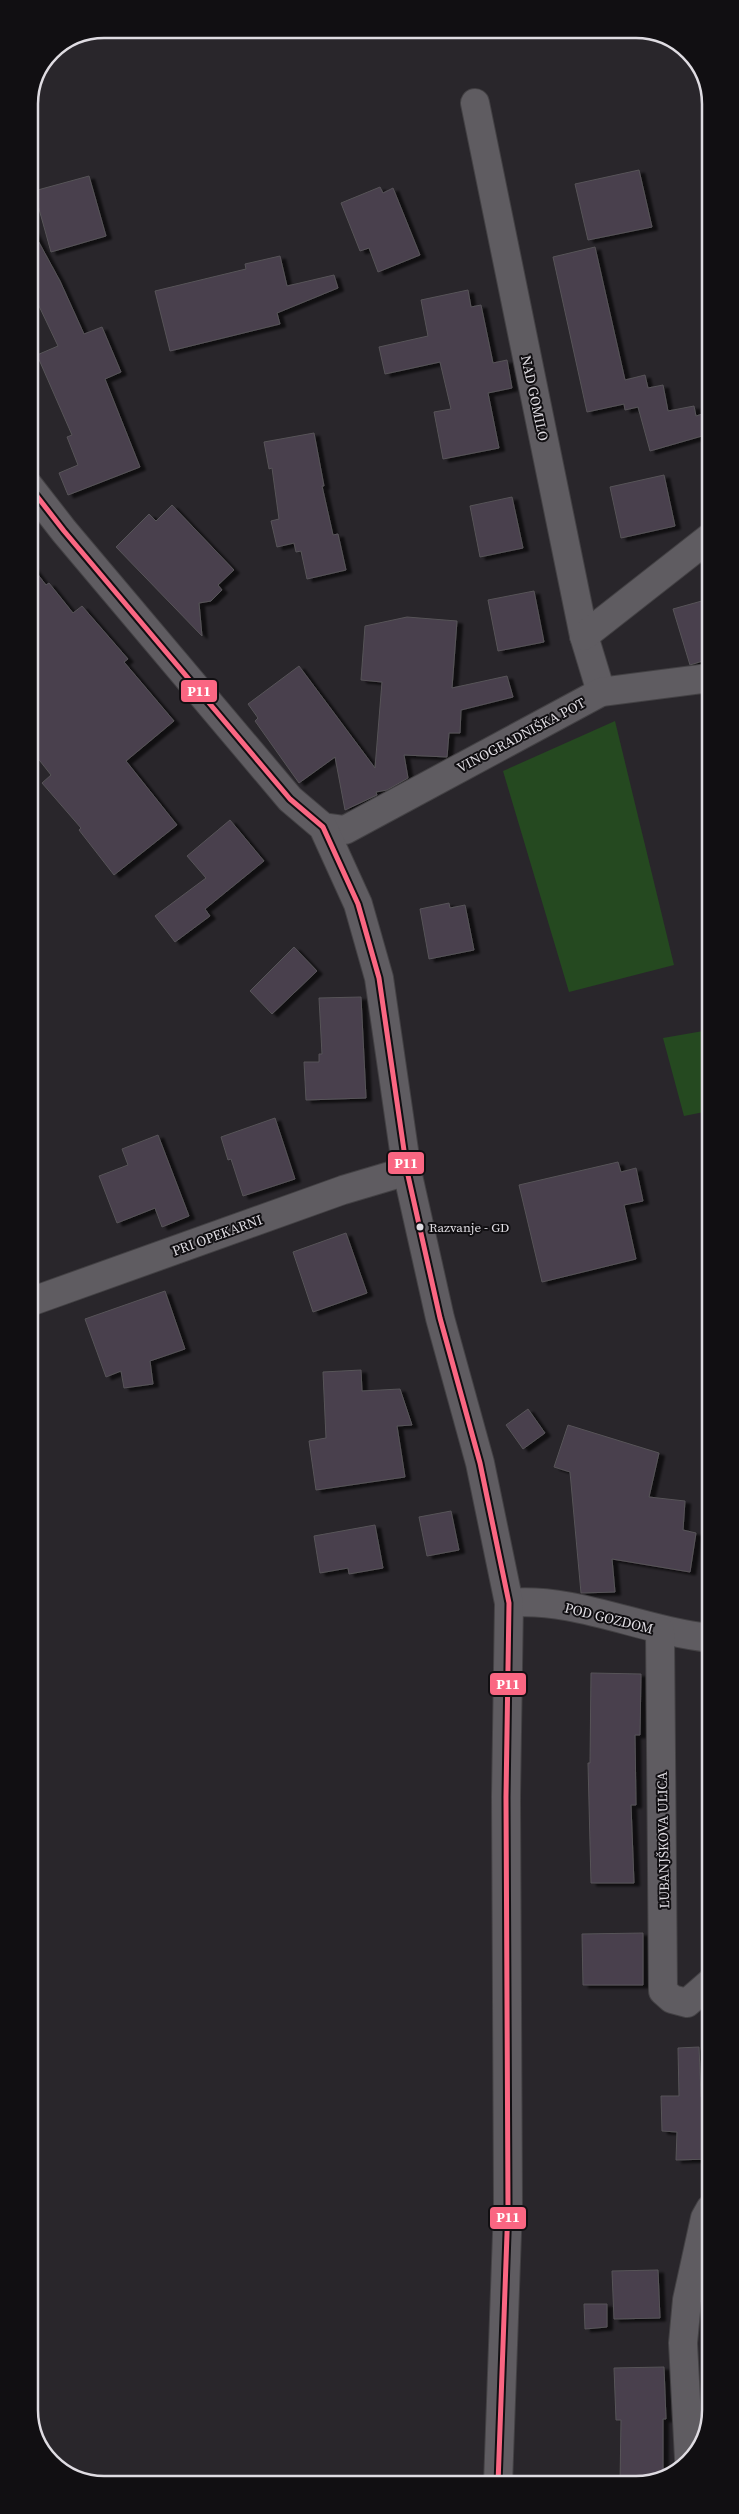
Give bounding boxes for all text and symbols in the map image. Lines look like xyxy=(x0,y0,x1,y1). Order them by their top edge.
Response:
street label: NAD GOMILO xyxy=(516,353,554,443)
line badge: P11 xyxy=(180,679,218,703)
text: P11 xyxy=(187,681,211,701)
street label: VINOGRADNIŠKA POT xyxy=(453,692,589,777)
line badge: P11 xyxy=(387,1151,425,1175)
text: P11 xyxy=(394,1153,418,1173)
street label: PRI OPEKARNI xyxy=(169,1209,265,1261)
place label: Razvanje - GD xyxy=(429,1219,509,1236)
marker: Razvanje - GD xyxy=(415,1222,425,1232)
street label: POD GOZDOM xyxy=(563,1597,655,1639)
line badge: P11 xyxy=(489,1672,527,1696)
text: P11 xyxy=(496,1674,520,1694)
street label: LUBANJŠKOVA ULICA xyxy=(652,1771,674,1909)
line badge: P11 xyxy=(489,2206,527,2230)
text: P11 xyxy=(496,2207,520,2227)

